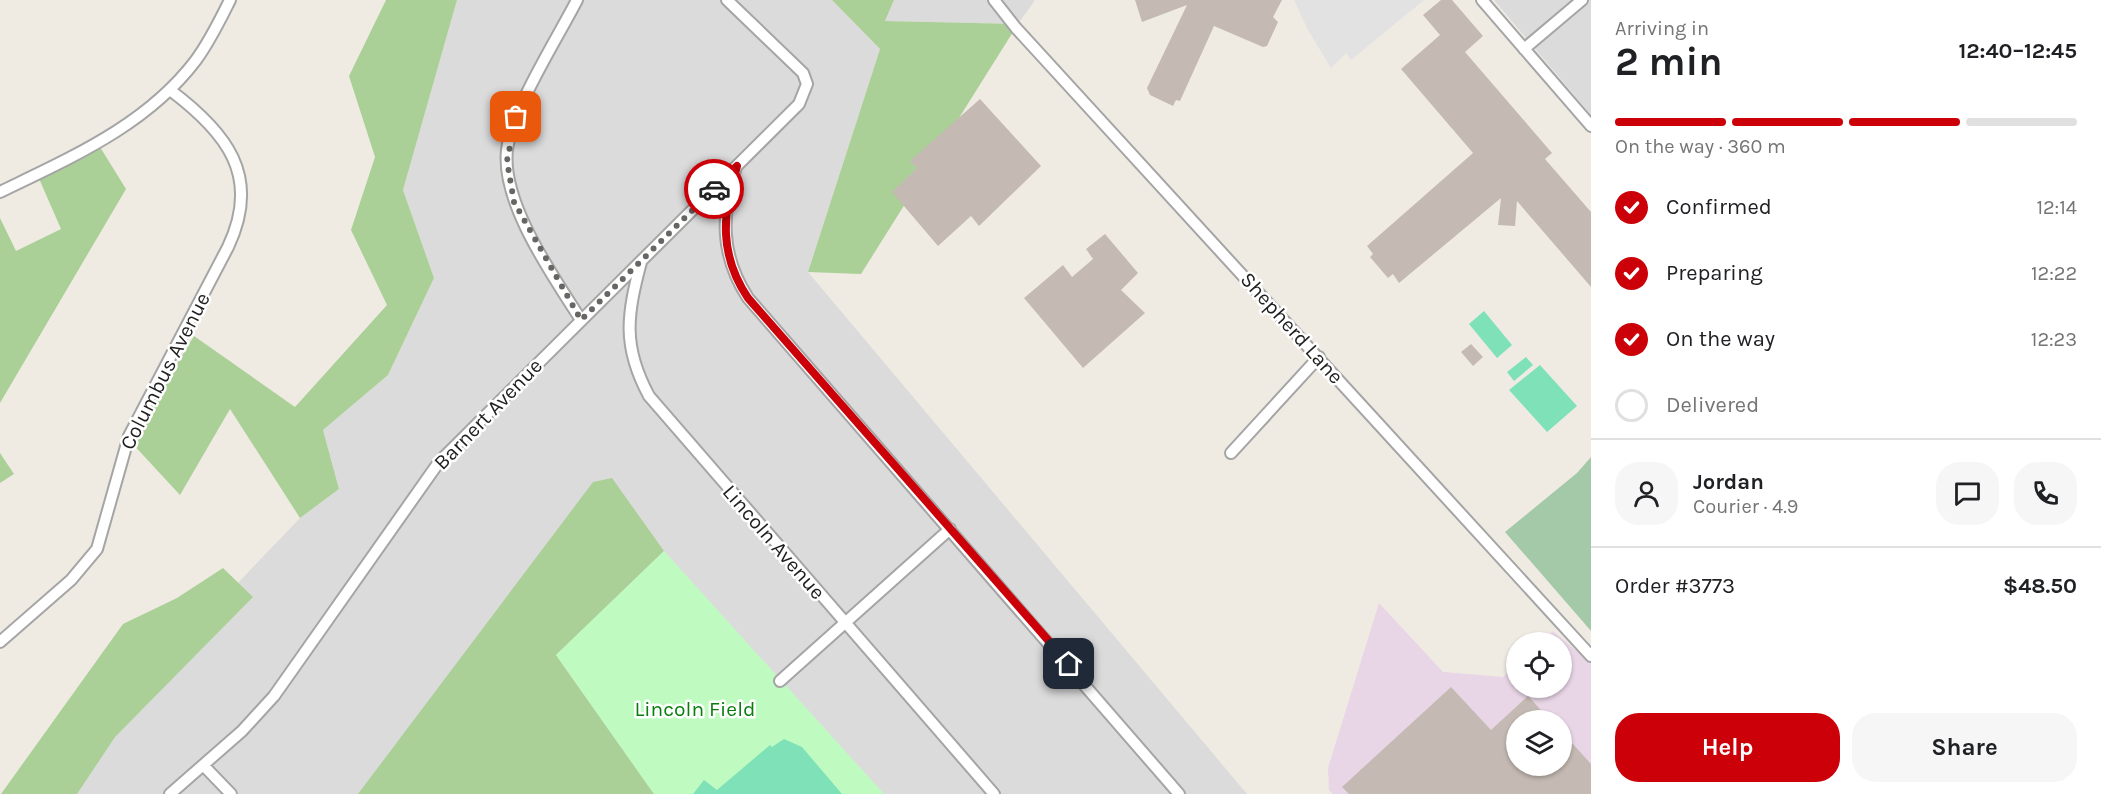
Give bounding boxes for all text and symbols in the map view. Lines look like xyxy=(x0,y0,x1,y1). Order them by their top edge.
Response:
text: Arriving in xyxy=(1615,17,1709,40)
text: 12:40–12:45 xyxy=(1958,38,2077,64)
text: 2 min xyxy=(1615,39,1723,85)
pin xyxy=(490,91,541,142)
icon: bag xyxy=(499,100,532,133)
text: On the way · 360 m xyxy=(1615,135,1786,158)
courier xyxy=(684,159,744,219)
icon: car xyxy=(698,173,731,206)
icon: check xyxy=(1615,191,1648,224)
text: Confirmed xyxy=(1666,194,1772,220)
text: 12:14 xyxy=(2036,196,2077,219)
icon: check xyxy=(1615,257,1648,290)
text: Preparing xyxy=(1666,260,1763,286)
text: 12:22 xyxy=(2031,262,2077,285)
street label: Shepherd Lane xyxy=(1236,267,1348,389)
street label: Columbus Avenue xyxy=(115,289,215,453)
icon: check xyxy=(1615,323,1648,356)
text: On the way xyxy=(1666,326,1775,352)
text: 12:23 xyxy=(2031,328,2077,351)
street label: Barnert Avenue xyxy=(429,353,547,475)
text: Delivered xyxy=(1666,392,1759,418)
button: person xyxy=(1615,462,1678,525)
button: chat xyxy=(1936,462,1999,525)
button: phone xyxy=(2014,462,2077,525)
text: Jordan xyxy=(1693,469,1764,495)
street label: Lincoln Avenue xyxy=(718,480,830,604)
text: Courier · 4.9 xyxy=(1693,495,1798,518)
text: Order #3773 xyxy=(1615,573,1735,599)
text: $48.50 xyxy=(2003,573,2077,599)
map controls xyxy=(1506,632,1572,776)
button: locate xyxy=(1506,632,1572,698)
pin xyxy=(1043,638,1094,689)
icon: home xyxy=(1052,647,1085,680)
park label: Lincoln Field xyxy=(635,697,755,721)
button: layers xyxy=(1506,710,1572,776)
button: Help xyxy=(1615,713,1840,782)
button: Share xyxy=(1852,713,2077,782)

